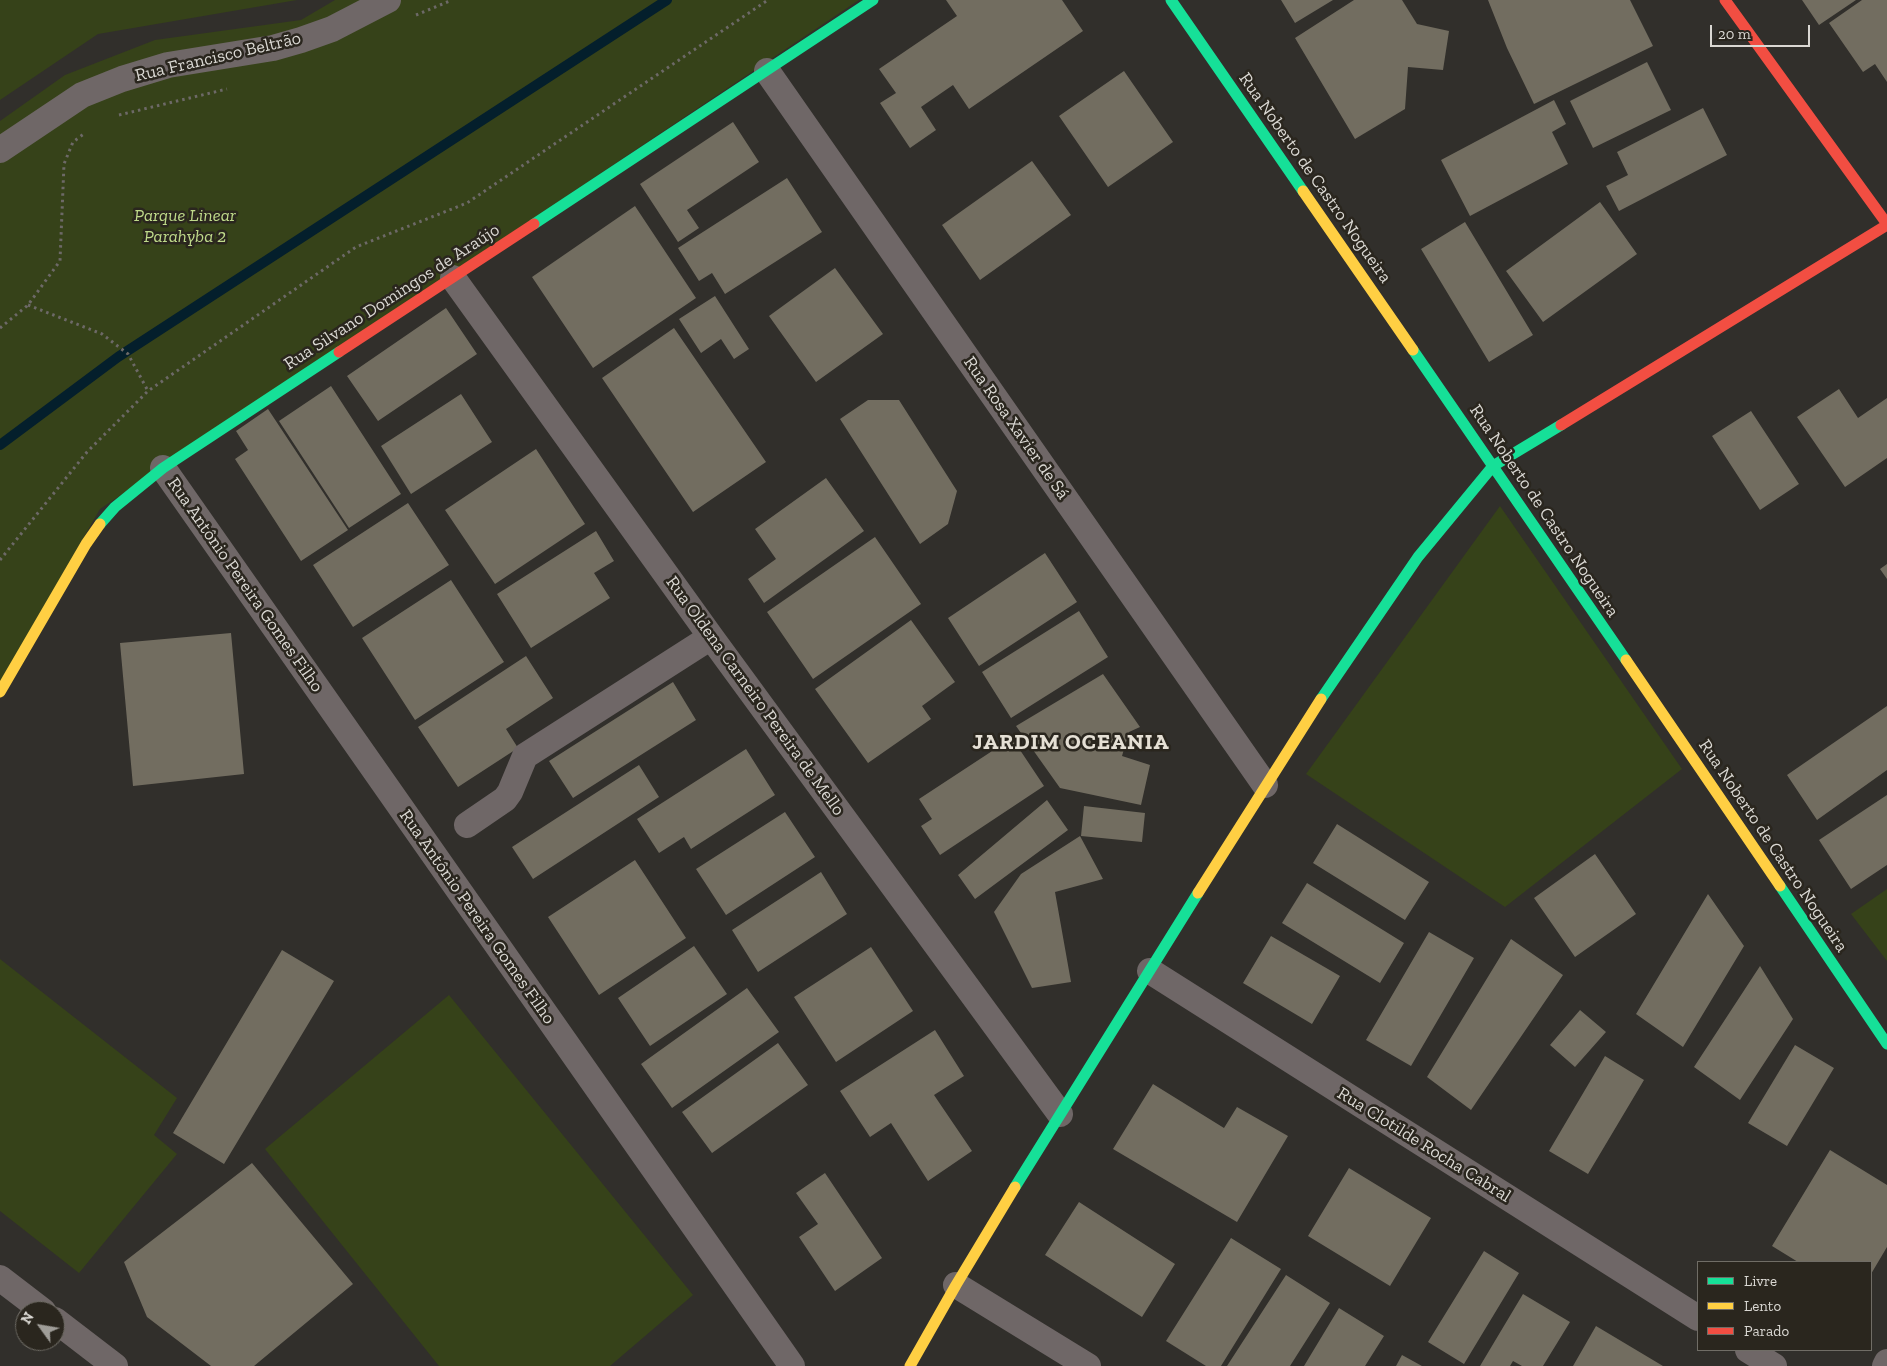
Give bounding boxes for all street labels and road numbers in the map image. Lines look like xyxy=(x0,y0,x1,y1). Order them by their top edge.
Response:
street label: Rua Francisco Beltrão xyxy=(133,27,303,87)
street label: Rua Noberto de Castro Nogueira xyxy=(1234,69,1396,287)
street label: Rua Silvano Domingos de Araújo xyxy=(280,219,504,375)
street label: Rua Rosa Xavier de Sá xyxy=(959,352,1073,504)
street label: Rua Noberto de Castro Nogueira xyxy=(1465,401,1623,621)
street label: Rua Antônio Pereira Gomes Filho xyxy=(162,473,328,697)
street label: Rua Oldena Carneiro Pereira de Mello xyxy=(661,572,849,820)
street label: Rua Noberto de Castro Nogueira xyxy=(1694,736,1852,956)
street label: Rua Antônio Pereira Gomes Filho xyxy=(394,805,560,1029)
street label: Rua Clotilde Rocha Cabral xyxy=(1333,1083,1515,1207)

